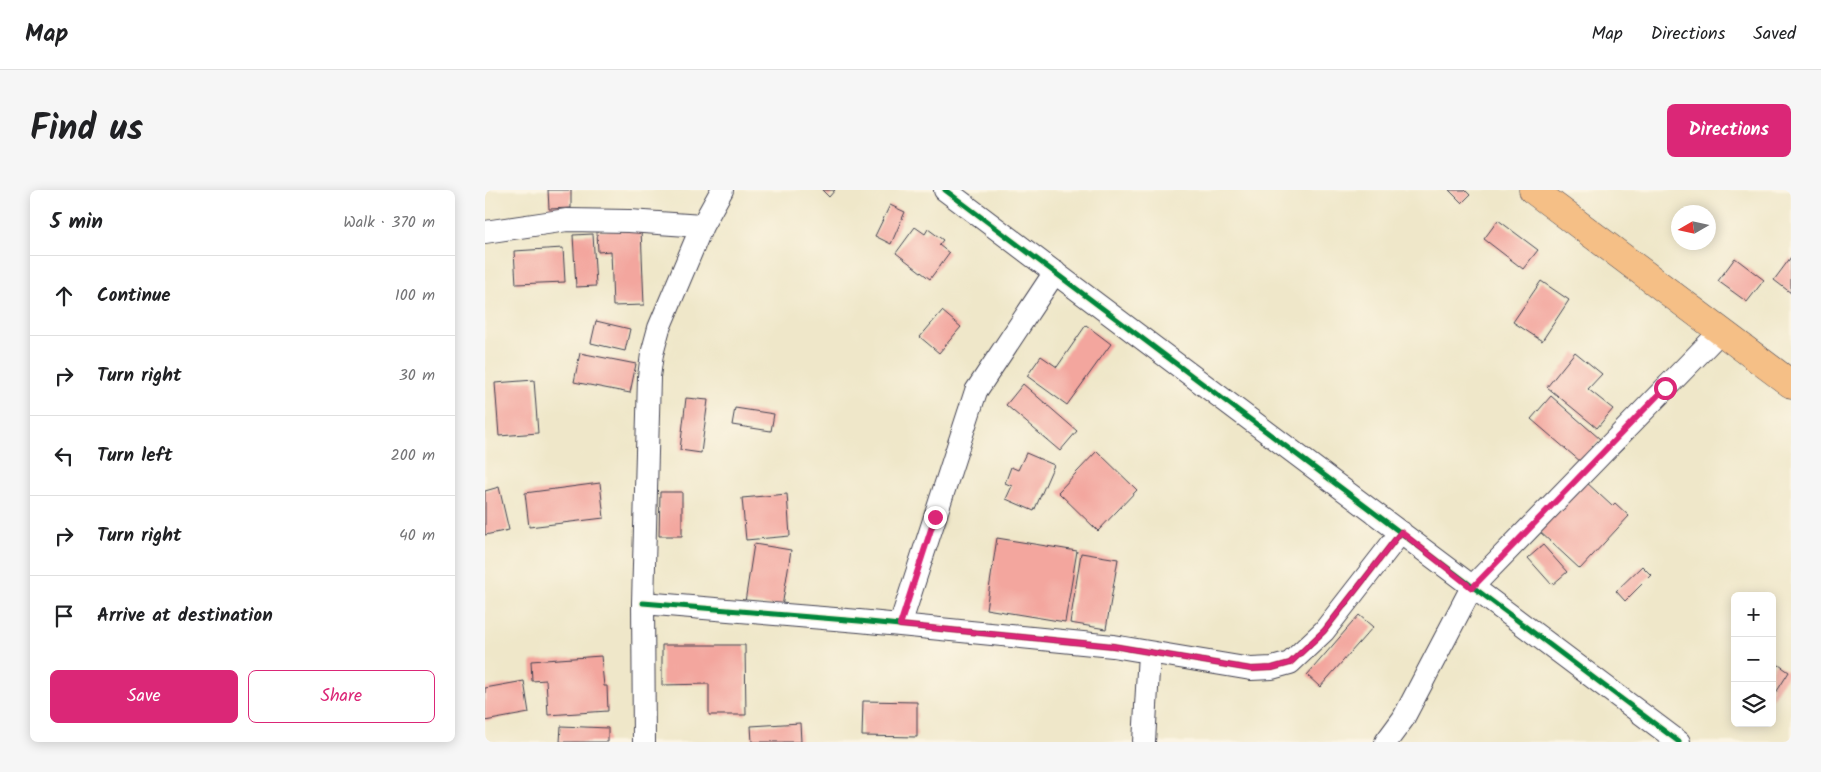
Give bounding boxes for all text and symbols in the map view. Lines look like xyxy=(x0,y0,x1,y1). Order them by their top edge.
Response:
text: Map xyxy=(25,15,68,54)
text: Map xyxy=(1591,20,1623,49)
text: Directions xyxy=(1651,20,1725,49)
text: Saved xyxy=(1753,20,1796,49)
text: Find us xyxy=(30,102,143,158)
button: Directions xyxy=(1667,104,1791,157)
north arrow xyxy=(1671,205,1716,250)
text: 5 min xyxy=(50,206,103,239)
text: Walk · 370 m xyxy=(343,210,435,235)
text: Continue xyxy=(97,281,170,311)
icon: ahead xyxy=(50,282,78,310)
text: 100 m xyxy=(395,283,435,308)
text: Turn right xyxy=(97,361,182,391)
icon: right xyxy=(50,362,78,390)
text: 30 m xyxy=(399,363,435,388)
route start xyxy=(1654,377,1677,400)
text: Turn left xyxy=(97,441,172,471)
icon: left xyxy=(50,442,78,470)
text: 200 m xyxy=(391,443,435,468)
route end xyxy=(924,506,947,529)
text: Turn right xyxy=(97,521,182,551)
icon: right xyxy=(50,522,78,550)
text: 40 m xyxy=(399,523,435,548)
map controls xyxy=(1731,592,1776,727)
button: + xyxy=(1731,592,1776,637)
text: Arrive at destination xyxy=(97,601,273,631)
icon: arrive xyxy=(50,602,78,630)
button: − xyxy=(1731,637,1776,682)
button: Save xyxy=(50,670,238,723)
button: Share xyxy=(248,670,435,723)
button: layers xyxy=(1731,682,1776,727)

